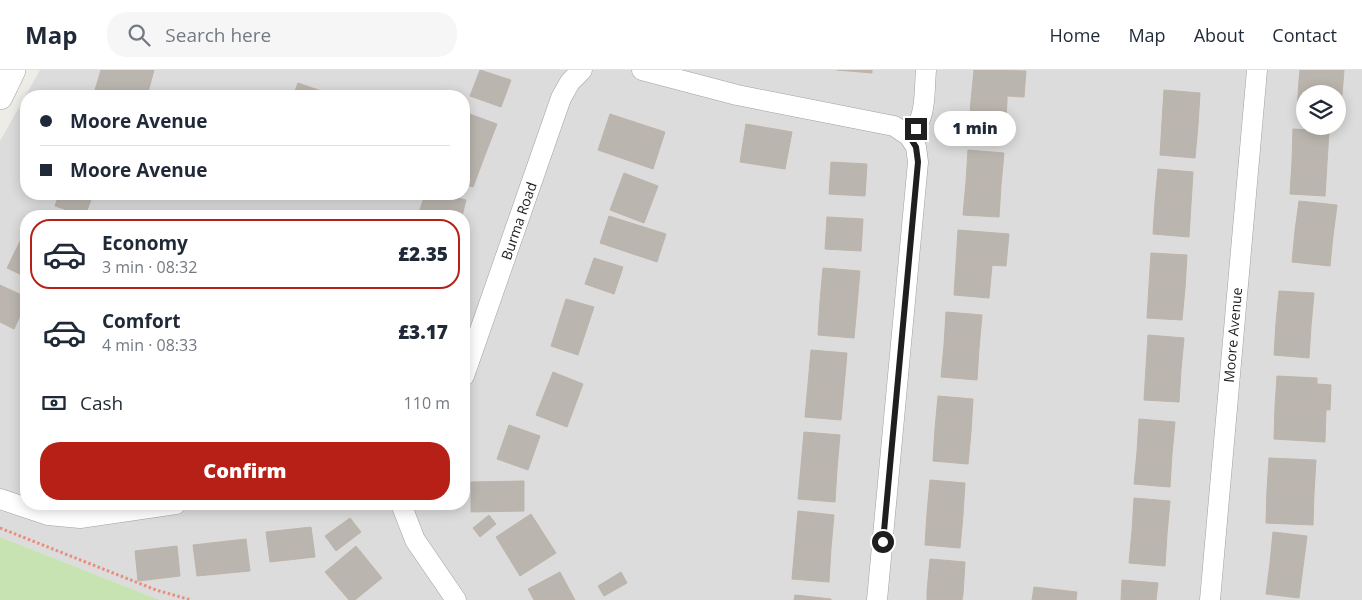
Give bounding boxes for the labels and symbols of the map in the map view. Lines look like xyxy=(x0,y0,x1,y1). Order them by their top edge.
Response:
callout: 1 min xyxy=(934,112,1016,146)
route end xyxy=(905,118,927,140)
street label: Burma Road xyxy=(496,179,541,262)
street label: Moore Avenue xyxy=(1219,286,1246,383)
route start xyxy=(872,531,894,553)

